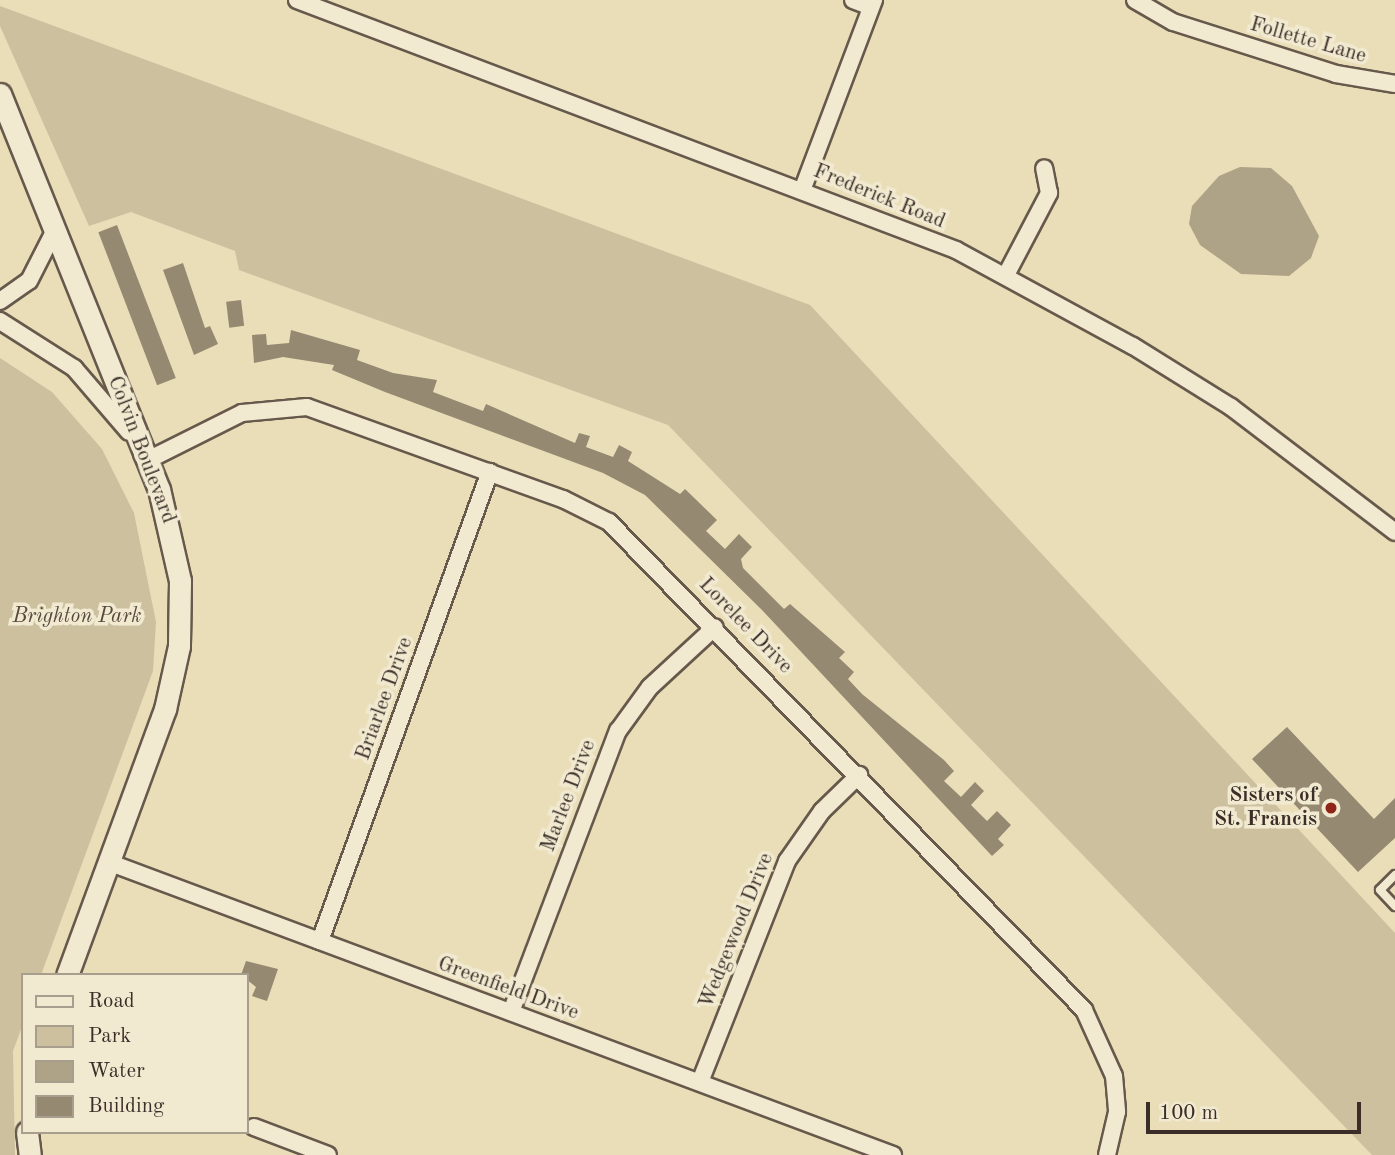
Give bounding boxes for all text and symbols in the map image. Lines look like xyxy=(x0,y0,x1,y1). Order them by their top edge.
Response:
street label: Follette Lane xyxy=(1247,12,1369,70)
street label: Frederick Road xyxy=(809,159,949,235)
street label: Colvin Boulevard xyxy=(101,373,181,527)
street label: Lorelee Drive xyxy=(693,573,797,679)
park label: Brighton Park xyxy=(12,604,142,630)
street label: Briarlee Drive xyxy=(351,634,419,764)
street label: Marlee Drive xyxy=(536,736,602,856)
place label: Sisters of St. Francis xyxy=(1214,783,1317,833)
marker: Sisters of St. Francis xyxy=(1323,800,1339,816)
street label: Wedgewood Drive xyxy=(694,850,780,1012)
street label: Greenfield Drive xyxy=(434,952,582,1026)
legend xyxy=(21,973,248,1134)
text: Road xyxy=(88,991,135,1012)
text: Park xyxy=(88,1026,131,1047)
text: Water xyxy=(88,1061,145,1082)
scale bar xyxy=(1150,1088,1365,1132)
text: Building xyxy=(88,1096,164,1117)
text: 100 m xyxy=(1159,1103,1218,1124)

